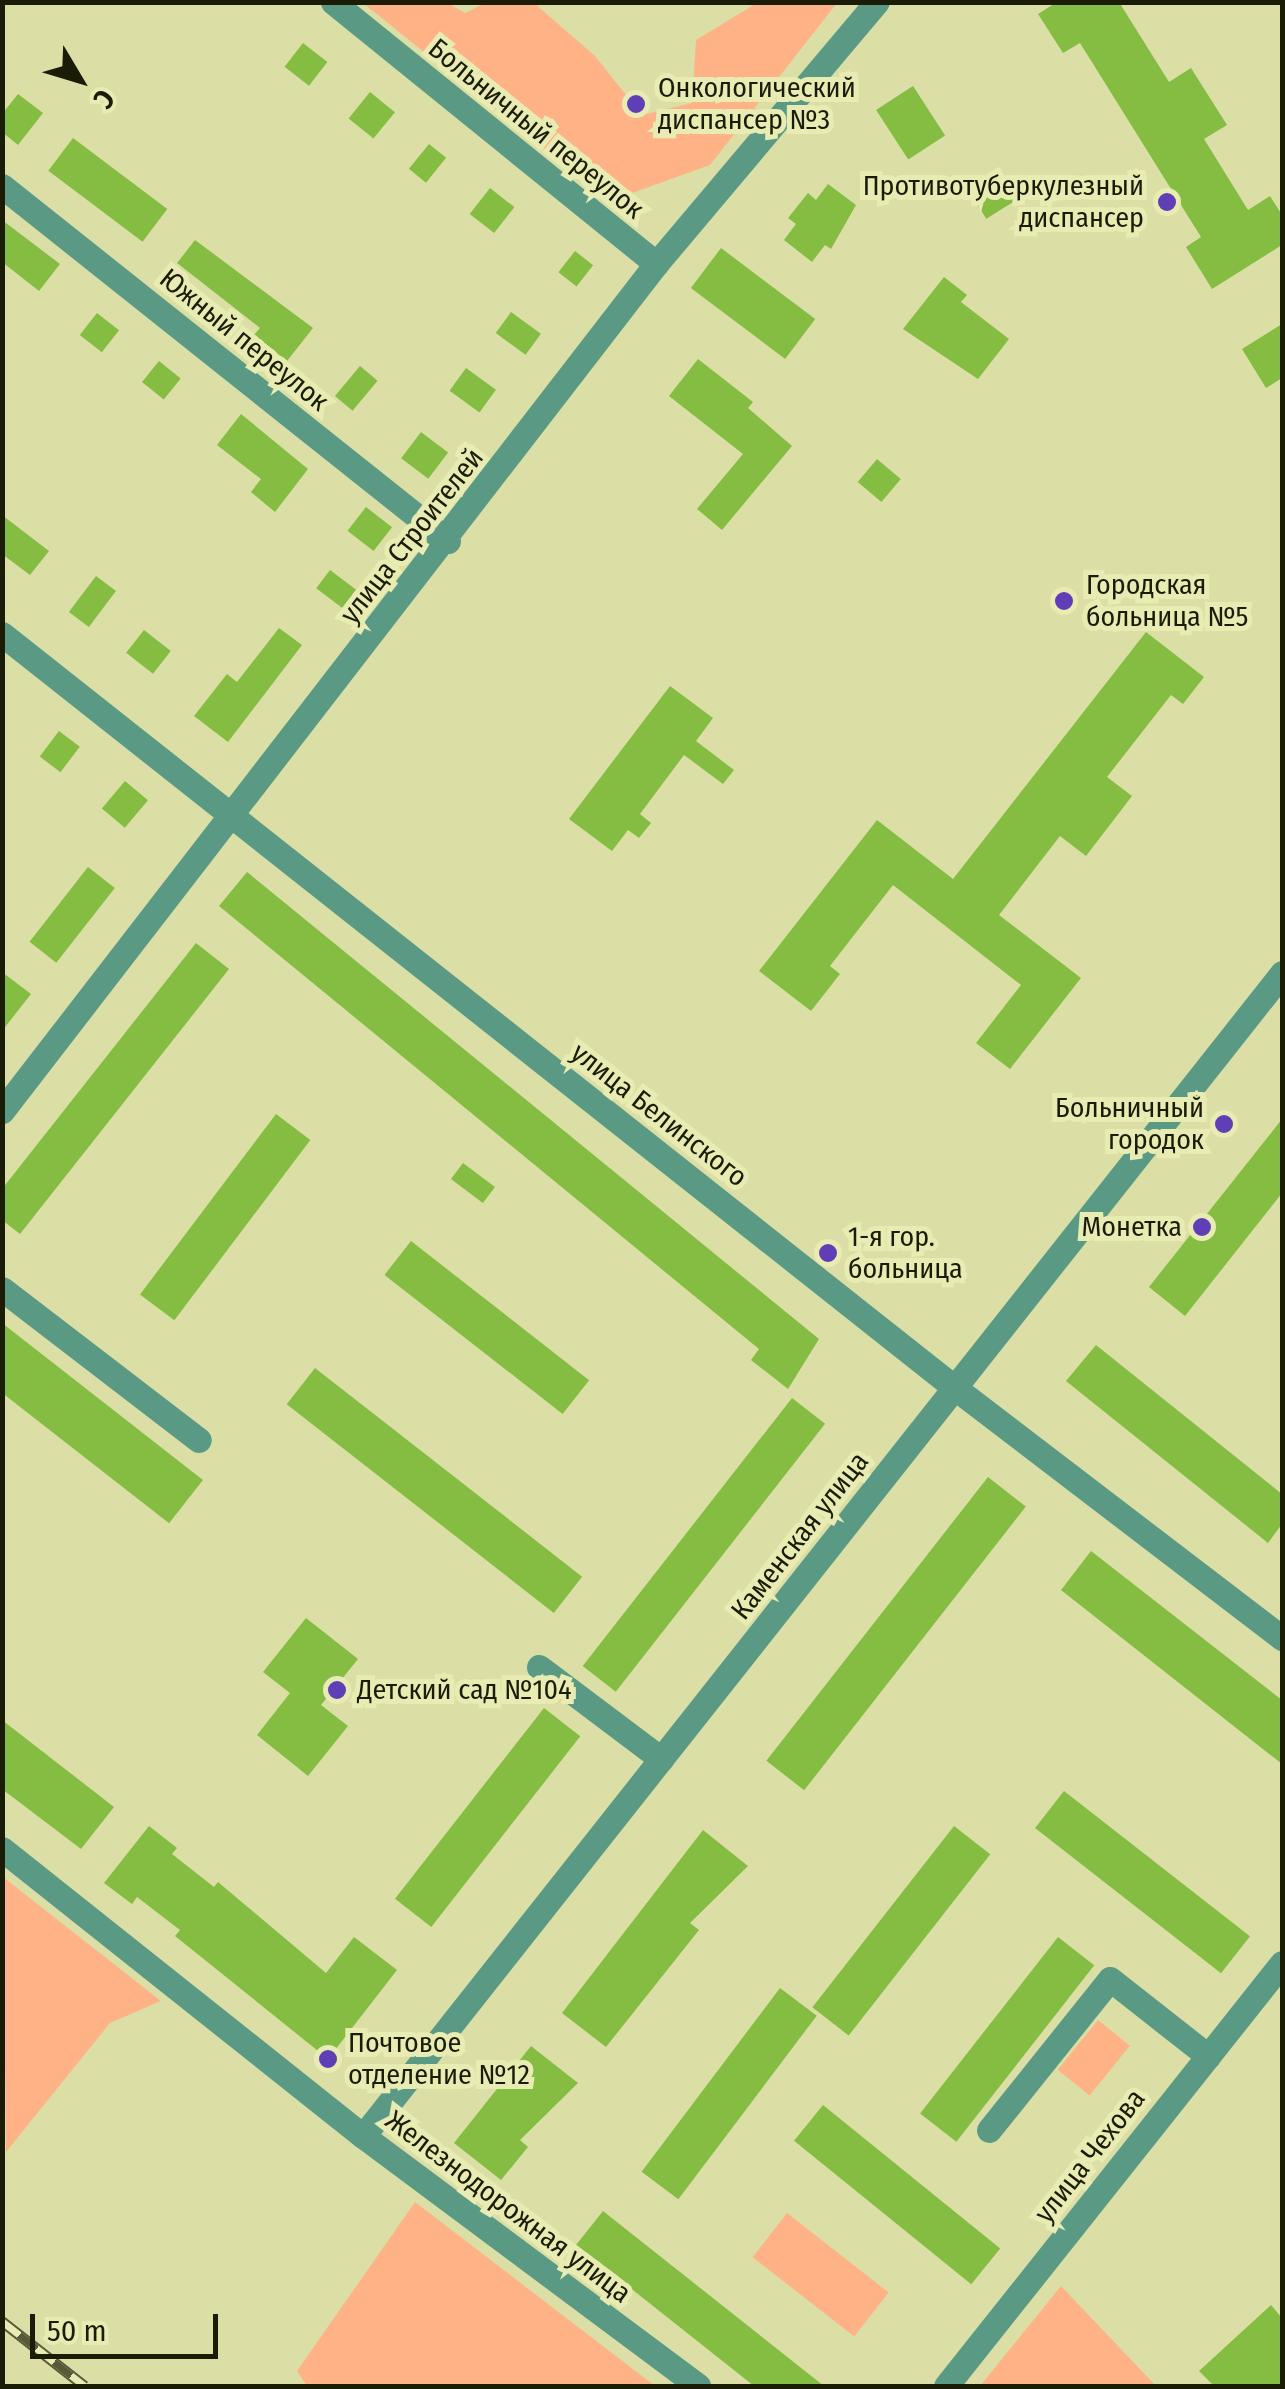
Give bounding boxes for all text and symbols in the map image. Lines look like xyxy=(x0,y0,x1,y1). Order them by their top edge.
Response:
north arrow xyxy=(30,30,130,130)
street label: Больничный переулок xyxy=(422,32,650,226)
place label: Онкологический диспансер №3 xyxy=(658,71,856,137)
text: С xyxy=(87,83,122,115)
marker: Онкологический диспансер №3 xyxy=(623,91,649,117)
place label: Противотуберкулезный диспансер xyxy=(863,169,1144,235)
marker: Противотуберкулезный диспансер xyxy=(1154,189,1180,215)
street label: Южный переулок xyxy=(153,262,335,418)
street label: улица Строителей xyxy=(333,442,491,630)
place label: Городская больница №5 xyxy=(1086,568,1248,634)
marker: Городская больница №5 xyxy=(1051,588,1077,614)
street label: улица Белинского xyxy=(564,1036,754,1194)
place label: Больничный городок xyxy=(1055,1091,1204,1157)
marker: Больничный городок xyxy=(1213,1113,1235,1135)
place label: Монетка xyxy=(1081,1210,1182,1244)
marker: Монетка xyxy=(1191,1216,1213,1238)
place label: 1-я гор. больница xyxy=(848,1220,963,1286)
marker: 1-я гор. больница xyxy=(817,1242,839,1264)
street label: Каменская улица xyxy=(724,1446,876,1626)
place label: Детский сад №104 xyxy=(357,1673,572,1707)
marker: Детский сад №104 xyxy=(326,1679,348,1701)
place label: Почтовое отделение №12 xyxy=(348,2026,530,2092)
marker: Почтовое отделение №12 xyxy=(317,2048,339,2070)
street label: улица Чехова xyxy=(1028,2083,1152,2229)
street label: Железнодорожная улица xyxy=(379,2104,637,2310)
scale bar xyxy=(35,2294,222,2356)
text: 50 m xyxy=(47,2313,107,2349)

